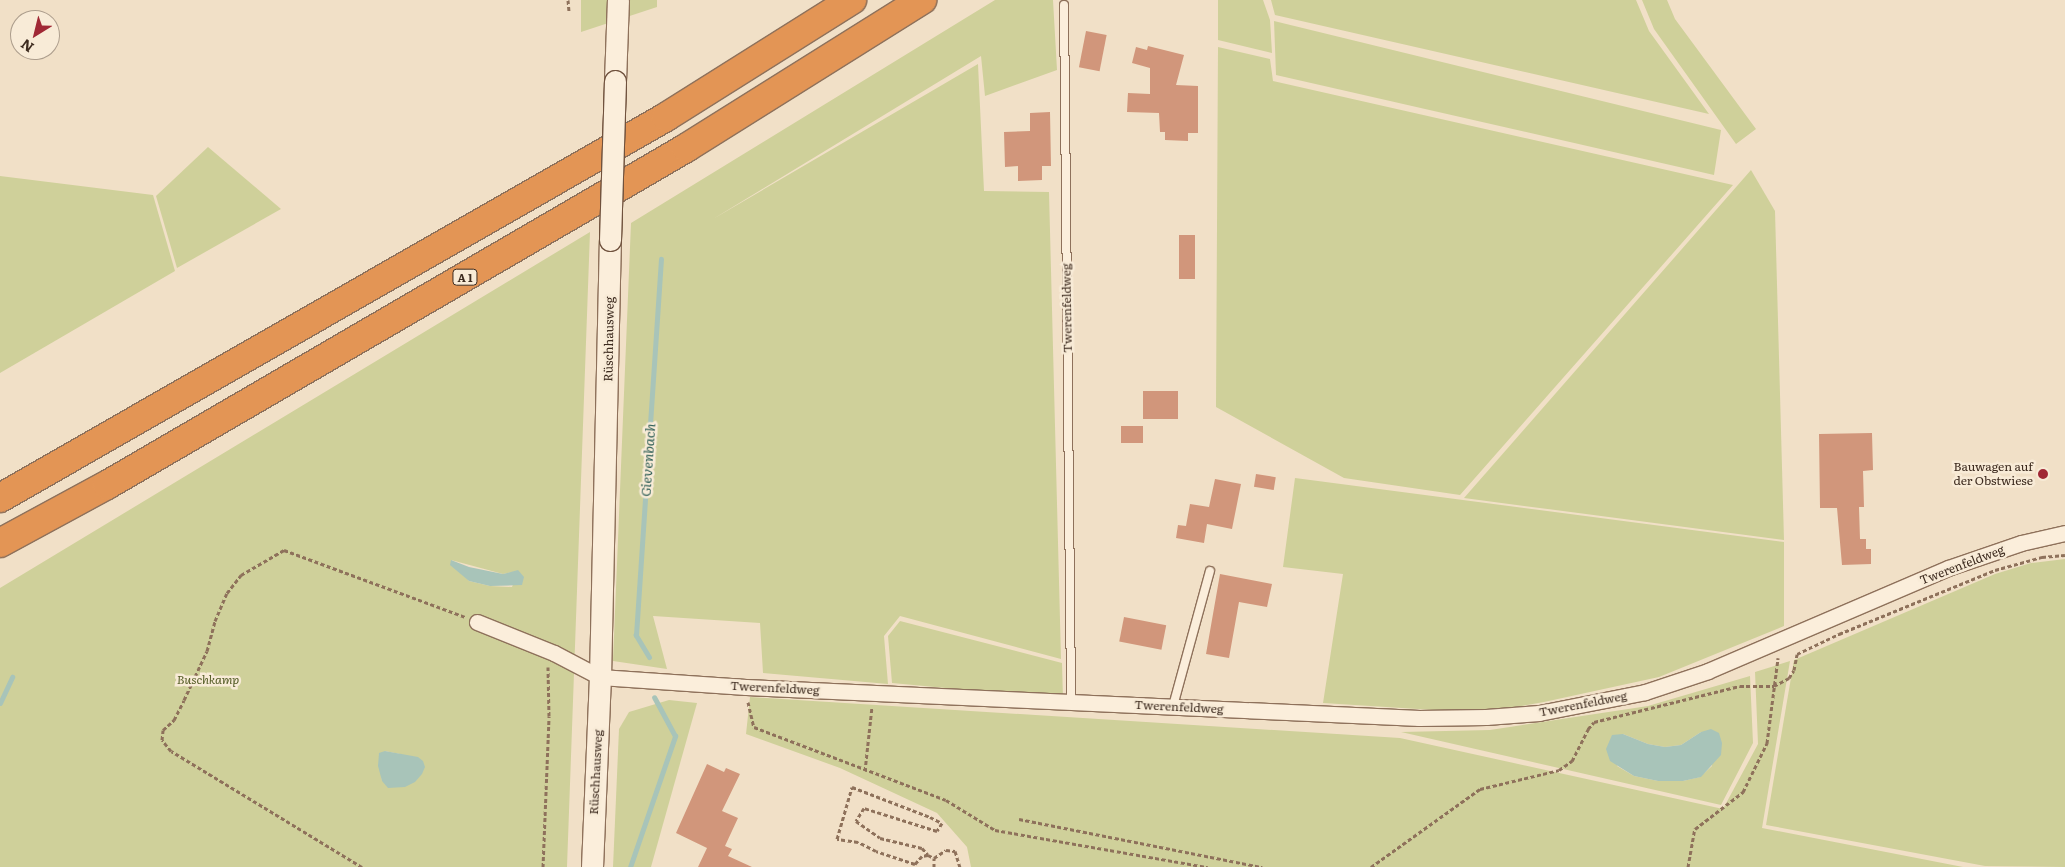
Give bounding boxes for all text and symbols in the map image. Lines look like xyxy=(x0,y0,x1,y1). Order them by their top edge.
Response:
north arrow xyxy=(10,10,60,60)
text: N xyxy=(16,35,37,58)
street label: Twerenfeldweg xyxy=(1059,263,1075,353)
road number: A 1 xyxy=(451,268,479,286)
street label: Rüschhausweg xyxy=(601,296,617,382)
water label: Gievenbach xyxy=(636,423,658,497)
place label: Bauwagen auf der Obstwiese xyxy=(1953,460,2033,488)
marker: Bauwagen auf der Obstwiese xyxy=(2037,468,2049,480)
street label: Twerenfeldweg xyxy=(1918,542,2006,588)
park label: Buschkamp xyxy=(177,673,239,687)
street label: Twerenfeldweg xyxy=(730,678,820,698)
street label: Twerenfeldweg xyxy=(1538,688,1628,720)
street label: Twerenfeldweg xyxy=(1134,697,1224,717)
street label: Rüschhausweg xyxy=(587,729,605,815)

